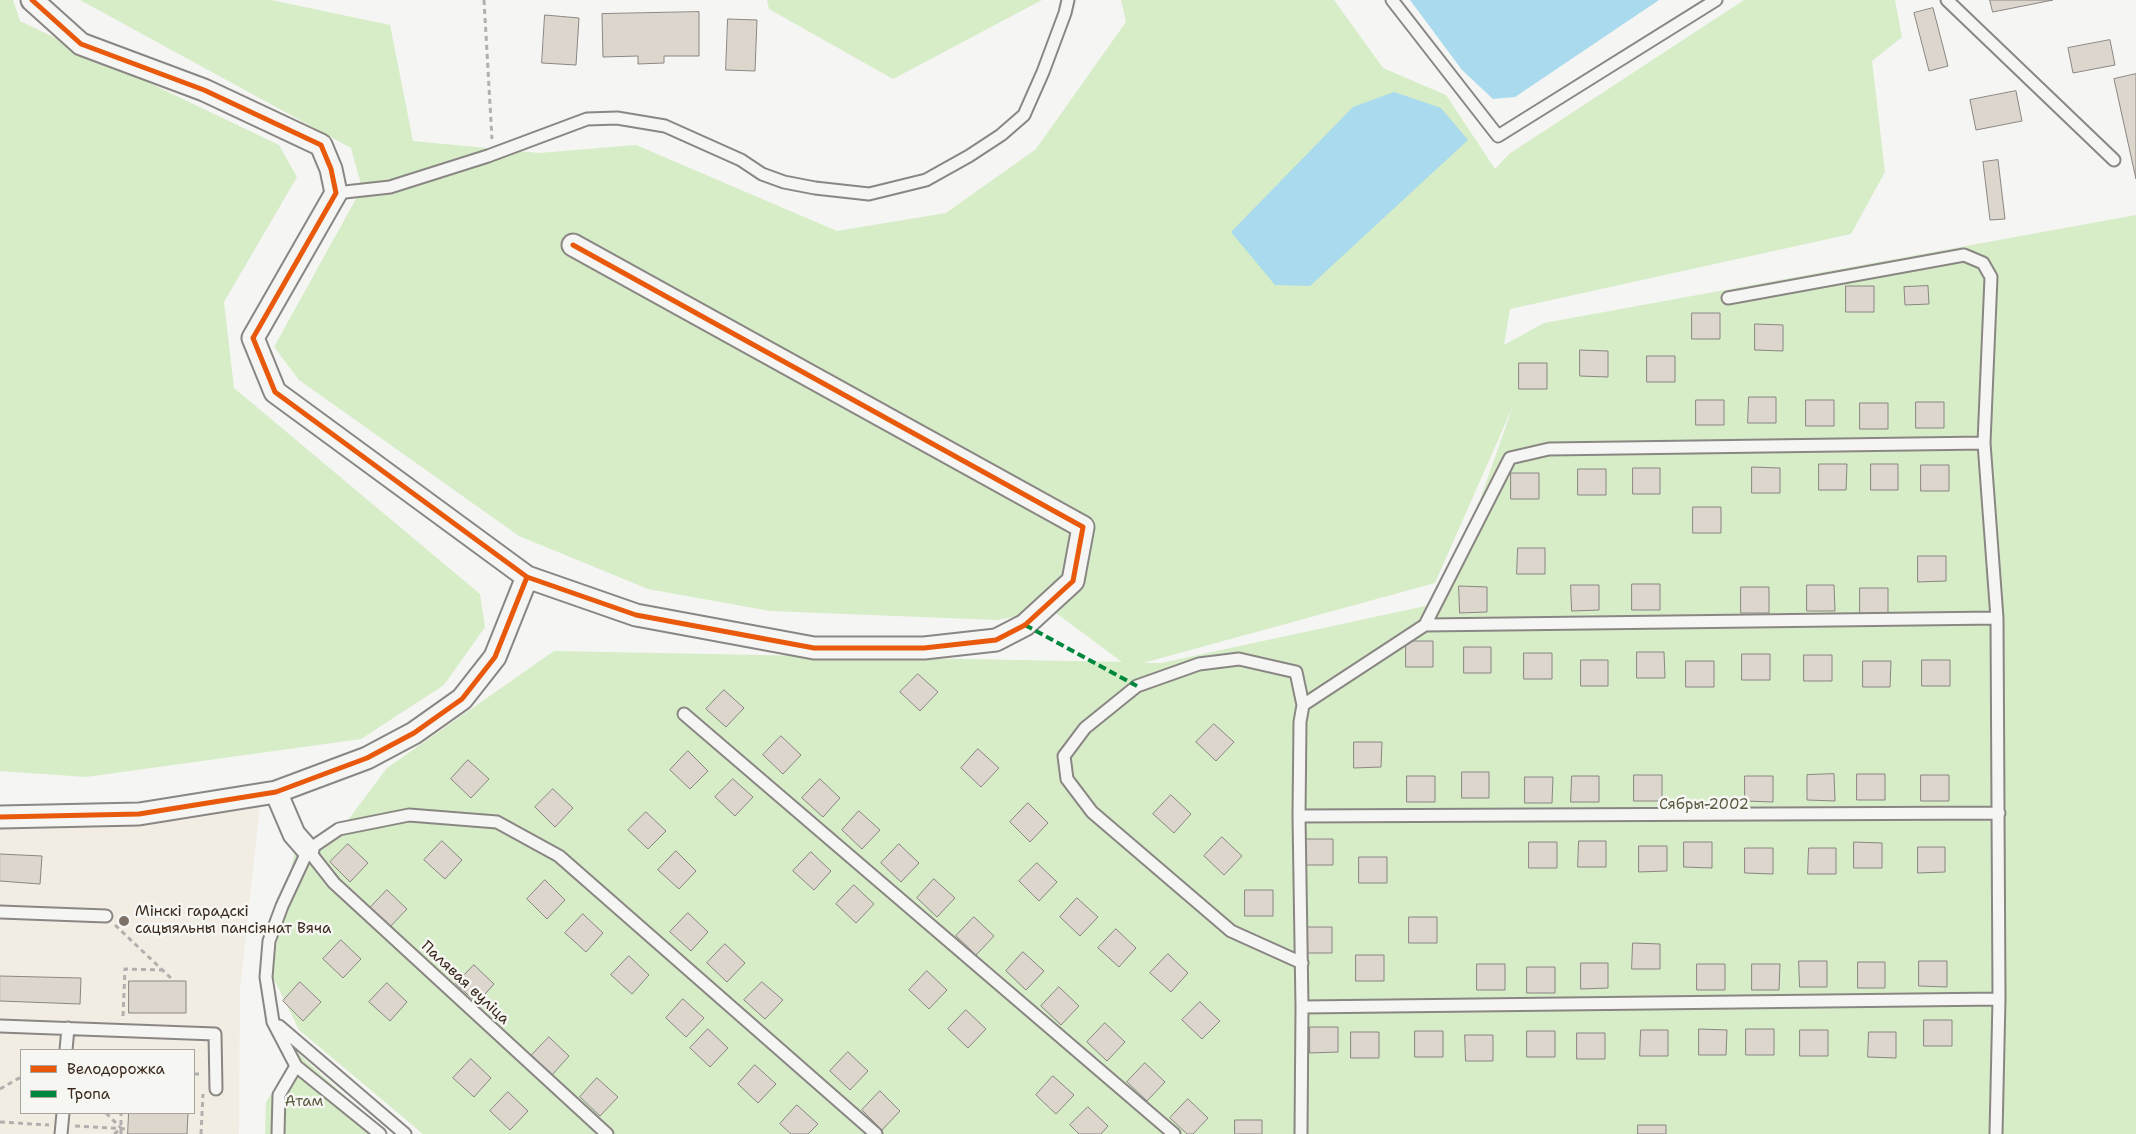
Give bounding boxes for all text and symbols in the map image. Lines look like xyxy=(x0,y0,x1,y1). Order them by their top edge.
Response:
park label: Сябры-2002 xyxy=(1659,796,1749,814)
place label: Мінскі гарадскі сацыяльны пансіянат Вяча xyxy=(135,903,331,938)
marker: Мінскі гарадскі сацыяльны пансіянат Вяча xyxy=(117,914,131,928)
street label: Палявая вуліца xyxy=(417,938,513,1028)
legend xyxy=(20,1049,195,1114)
text: Велодорожка xyxy=(67,1059,165,1079)
text: Тропа xyxy=(67,1084,110,1104)
park label: Атам xyxy=(285,1093,323,1111)

